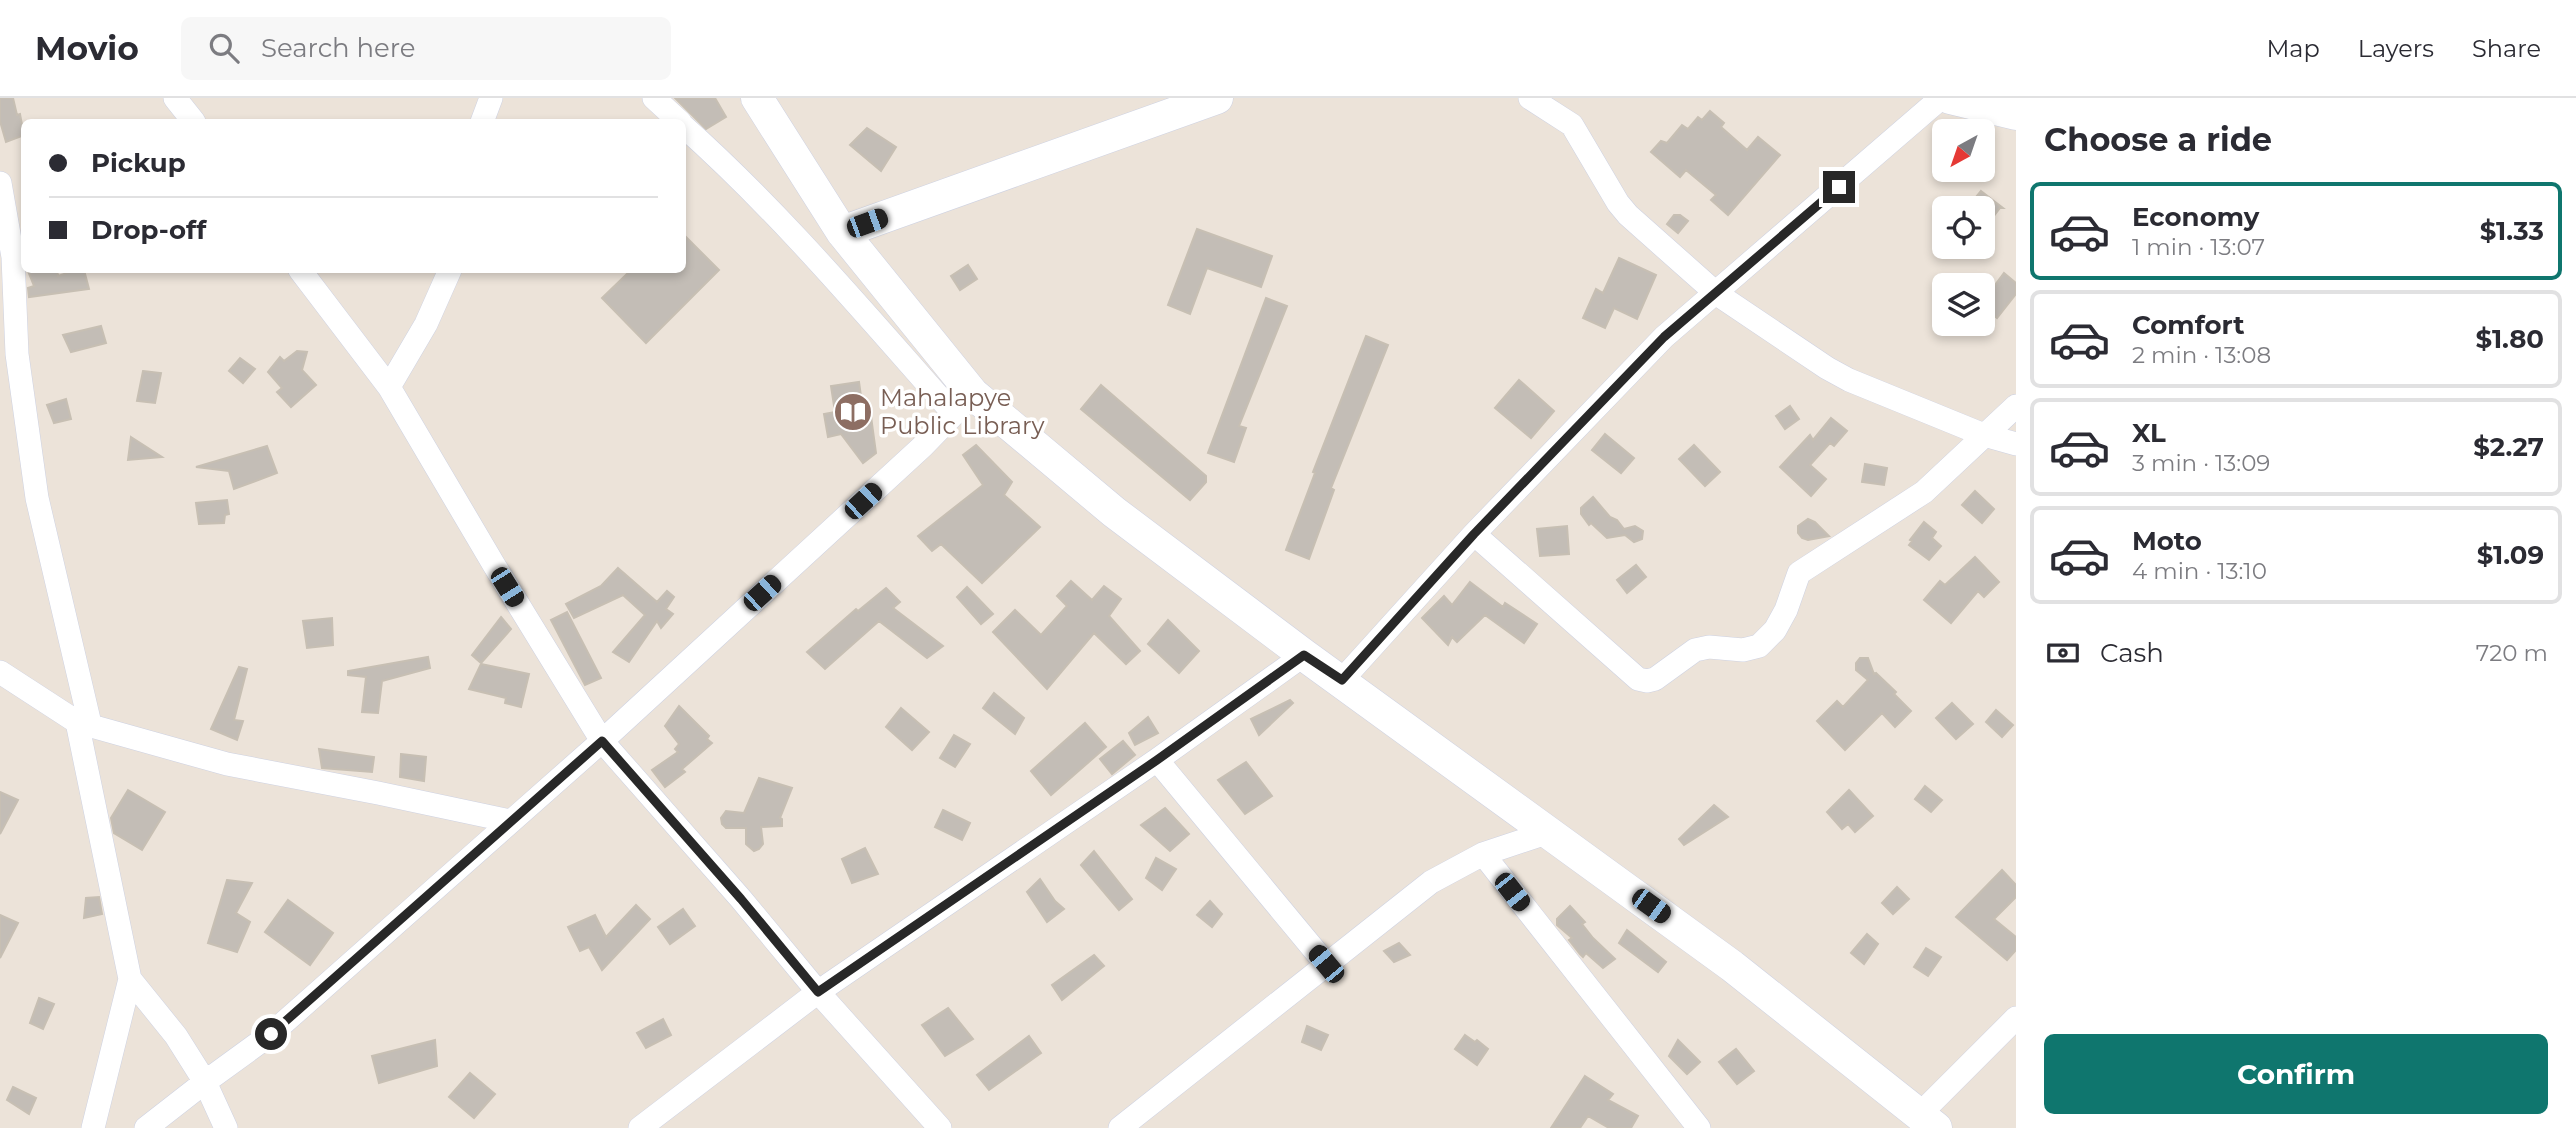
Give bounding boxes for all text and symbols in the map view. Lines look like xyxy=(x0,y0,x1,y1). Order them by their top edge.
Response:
search box xyxy=(181,17,671,80)
text: Movio xyxy=(35,28,139,68)
icon: search xyxy=(205,29,243,67)
text: Search here xyxy=(261,32,416,64)
text: Map xyxy=(2266,34,2320,63)
text: Layers xyxy=(2358,34,2434,63)
text: Share xyxy=(2472,34,2541,63)
north arrow xyxy=(1932,119,1995,182)
map controls xyxy=(1932,119,1995,336)
text: Choose a ride xyxy=(2044,120,2272,159)
text: Pickup xyxy=(91,147,186,179)
route end xyxy=(1823,171,1855,203)
button: locate xyxy=(1932,196,1995,259)
icon: car xyxy=(2048,200,2111,263)
text: Economy xyxy=(2132,201,2259,233)
car xyxy=(844,206,891,240)
text: Drop-off xyxy=(91,214,206,246)
text: $1.33 xyxy=(2480,215,2544,247)
text: 1 min · 13:07 xyxy=(2132,233,2265,261)
button: layers xyxy=(1932,273,1995,336)
icon: car xyxy=(2048,308,2111,371)
text: Comfort xyxy=(2132,309,2244,341)
text: $1.80 xyxy=(2476,323,2544,355)
text: 2 min · 13:08 xyxy=(2132,341,2271,369)
place label: Mahalapye Public Library xyxy=(880,383,1045,440)
library icon: Mahalapye Public Library xyxy=(832,391,874,433)
icon: car xyxy=(2048,416,2111,479)
text: XL xyxy=(2132,417,2166,449)
text: $2.27 xyxy=(2473,431,2544,463)
text: 3 min · 13:09 xyxy=(2132,449,2270,477)
car xyxy=(841,479,886,523)
icon: car xyxy=(2048,524,2111,587)
text: Moto xyxy=(2132,525,2202,557)
text: $1.09 xyxy=(2477,539,2544,571)
text: 4 min · 13:10 xyxy=(2132,557,2267,585)
car xyxy=(487,564,528,610)
car xyxy=(740,571,785,615)
icon: cash xyxy=(2044,634,2082,672)
text: Cash xyxy=(2100,637,2164,669)
text: 720 m xyxy=(2476,639,2548,667)
car xyxy=(1491,869,1534,915)
car xyxy=(1628,885,1675,927)
car xyxy=(1305,941,1348,987)
route start xyxy=(255,1018,287,1050)
button: Confirm xyxy=(2044,1034,2548,1114)

